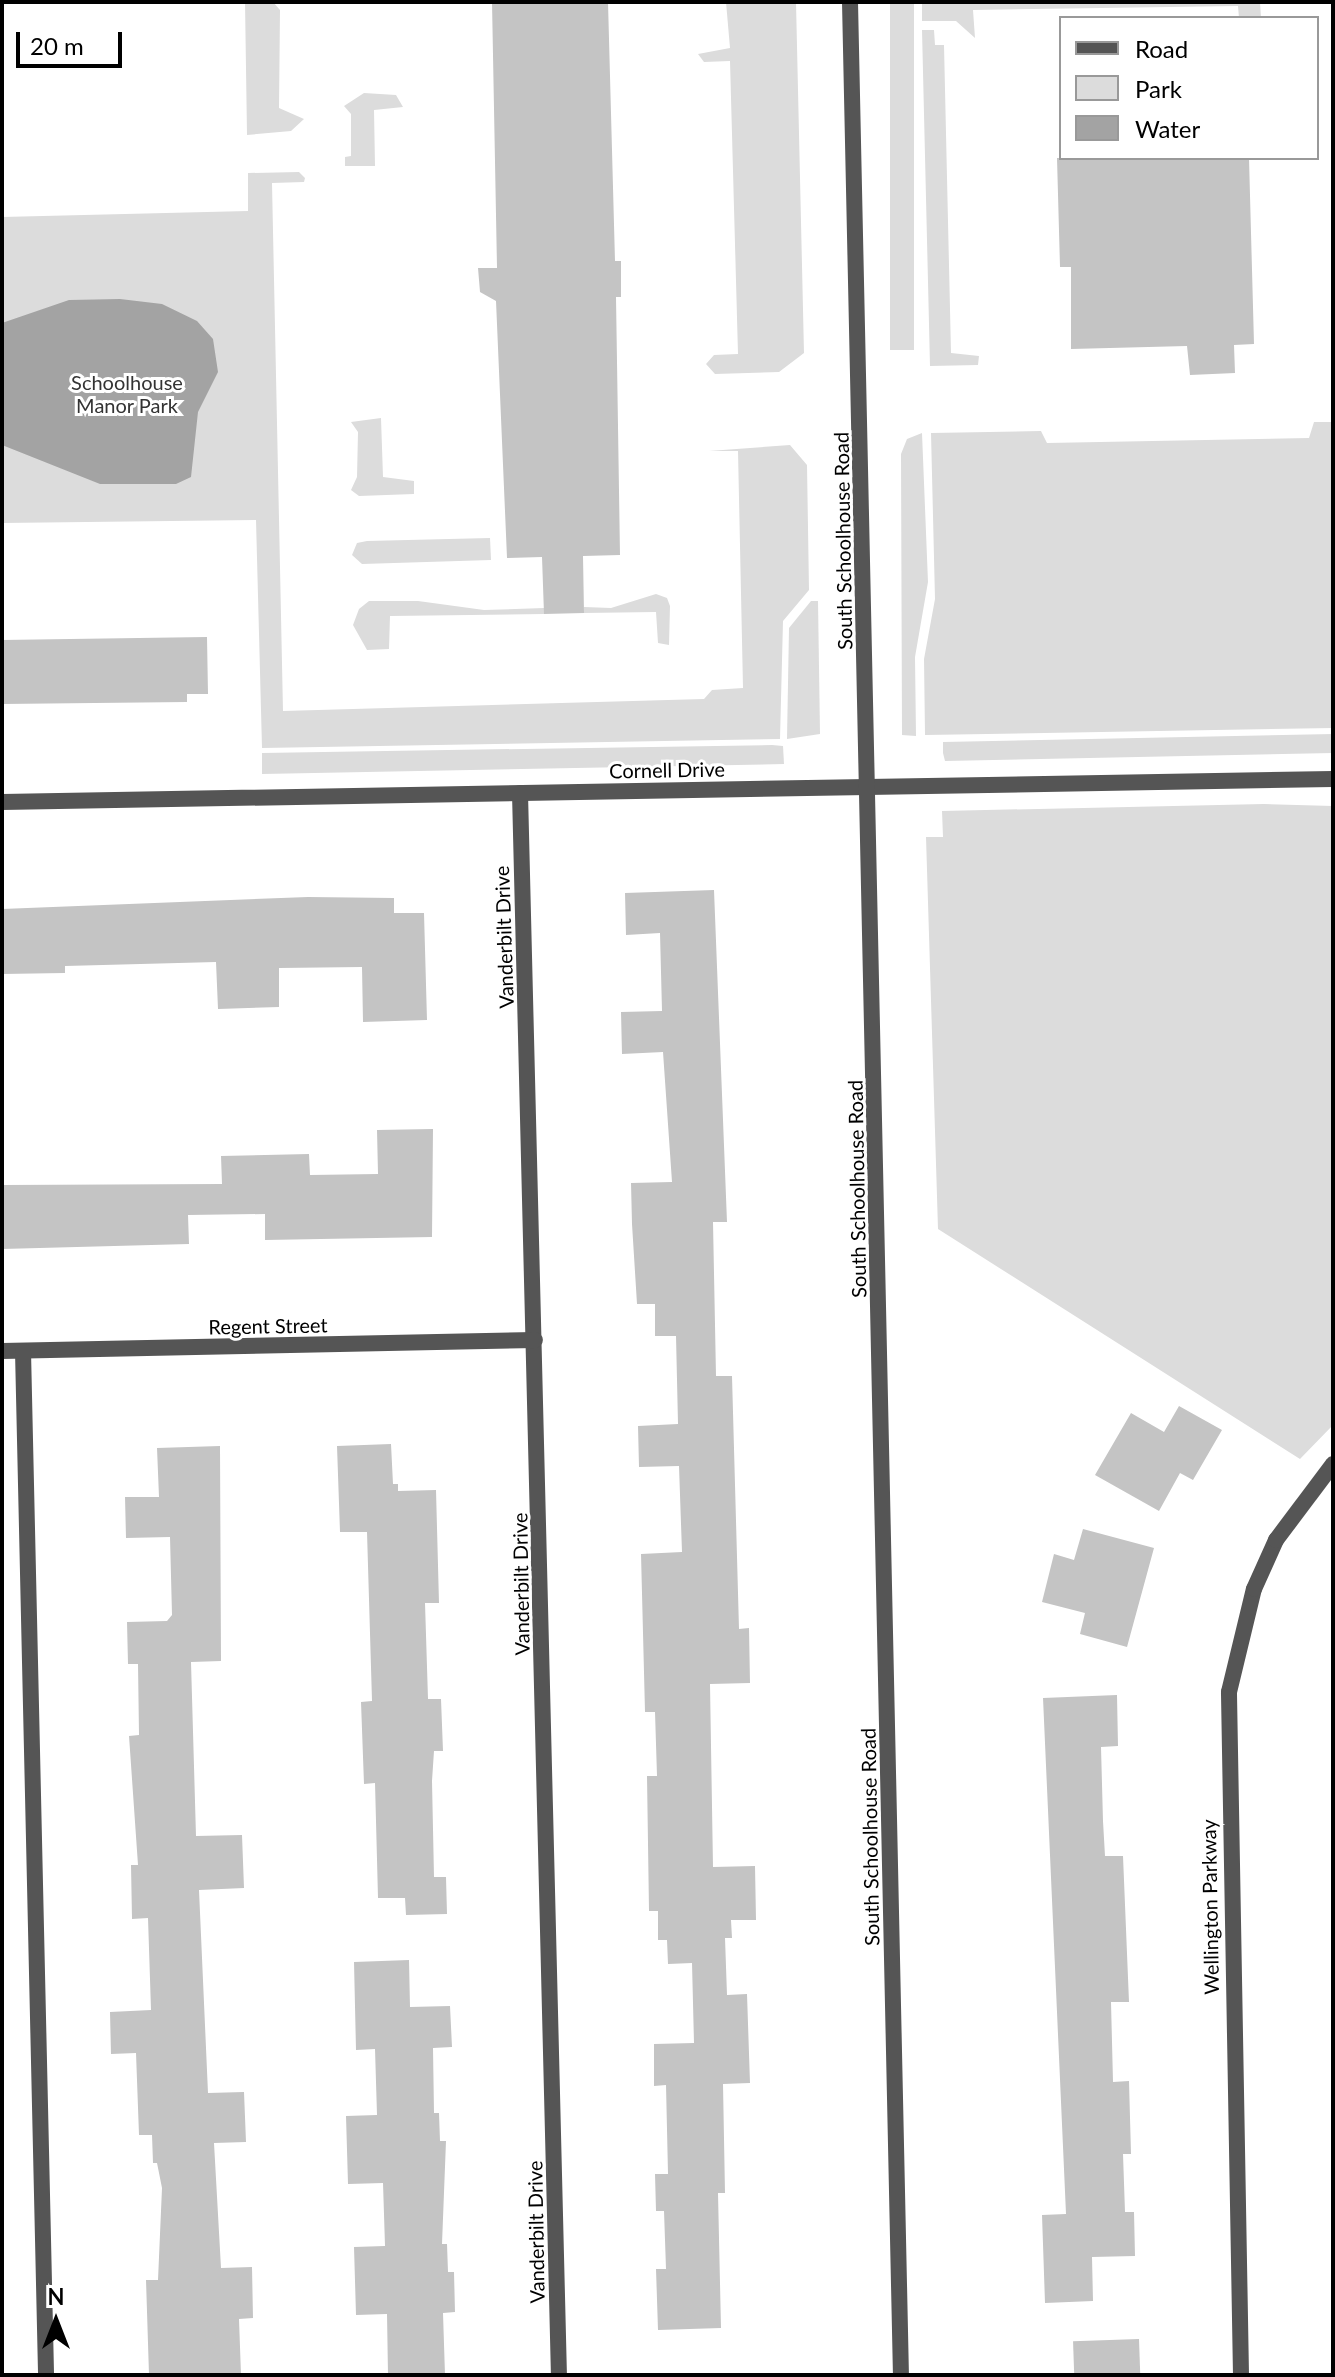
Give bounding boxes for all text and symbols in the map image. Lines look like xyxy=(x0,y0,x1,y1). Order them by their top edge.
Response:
scale bar xyxy=(20,16,126,66)
legend xyxy=(1059,16,1319,160)
text: 20 m xyxy=(30,31,84,60)
text: Road xyxy=(1135,34,1188,63)
text: Park xyxy=(1135,74,1182,103)
text: Water xyxy=(1135,114,1200,143)
park label: Schoolhouse Manor Park xyxy=(71,371,183,418)
street label: South Schoolhouse Road xyxy=(829,432,857,650)
street label: Cornell Drive xyxy=(609,757,725,783)
street label: Vanderbilt Drive xyxy=(490,865,518,1009)
street label: South Schoolhouse Road xyxy=(843,1080,871,1298)
street label: Regent Street xyxy=(208,1313,328,1339)
street label: Vanderbilt Drive xyxy=(508,1512,534,1656)
street label: South Schoolhouse Road xyxy=(856,1728,884,1946)
street label: Wellington Parkway xyxy=(1196,1819,1224,1995)
street label: Vanderbilt Drive xyxy=(523,2160,549,2304)
north arrow xyxy=(16,2281,96,2361)
text: N xyxy=(48,2283,64,2310)

